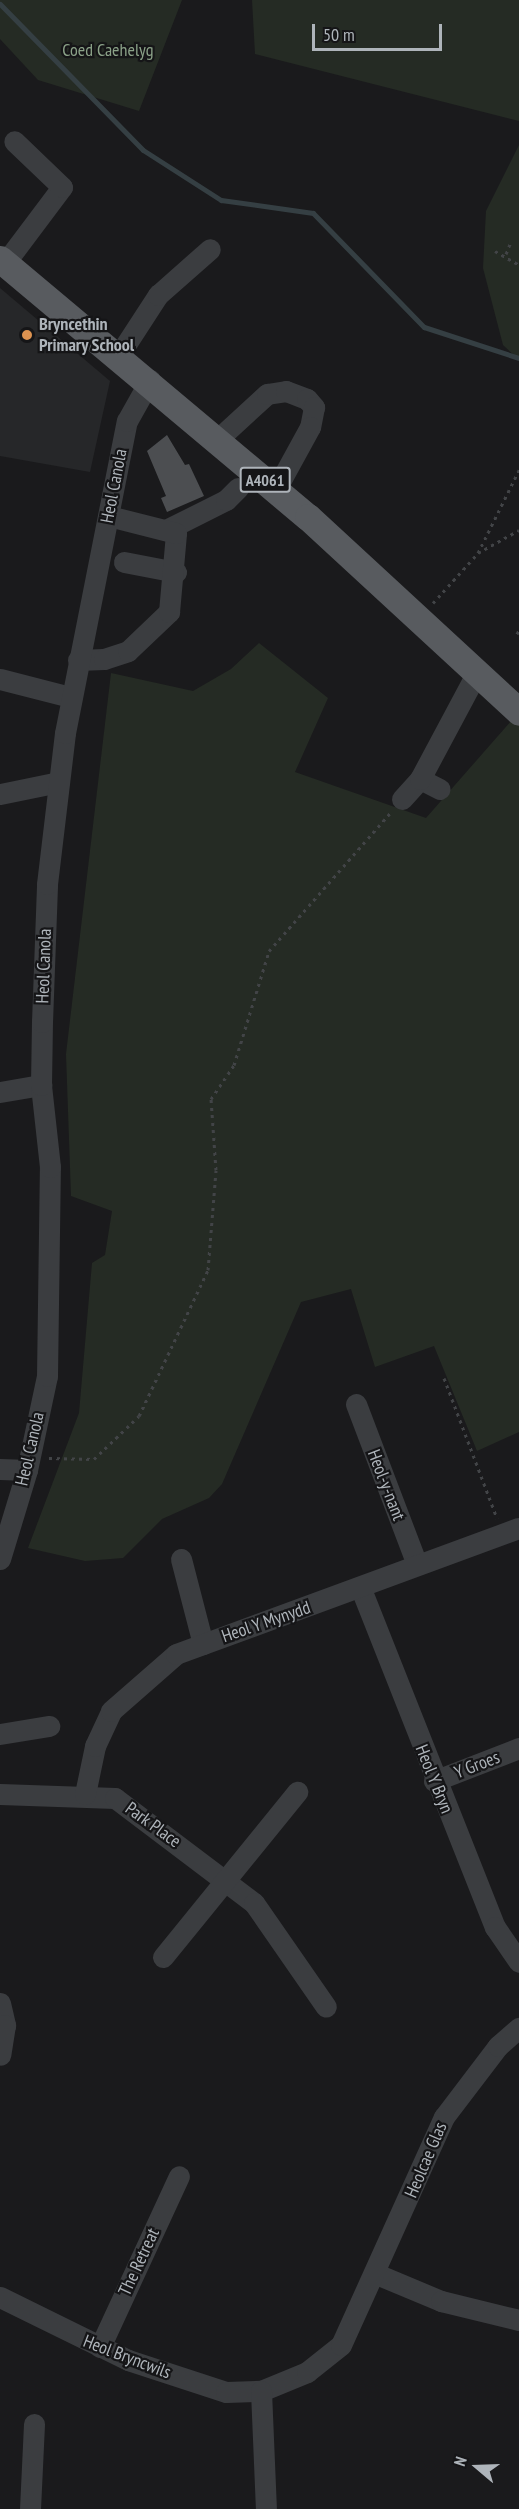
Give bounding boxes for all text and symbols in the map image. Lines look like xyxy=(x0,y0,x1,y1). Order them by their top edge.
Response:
scale bar xyxy=(315,12,446,50)
text: 50 m xyxy=(323,23,355,46)
park label: Coed Caehelyg xyxy=(62,39,154,61)
place label: Bryncethin Primary School xyxy=(39,314,135,356)
marker: Bryncethin Primary School xyxy=(20,328,34,342)
street label: Heol Canola xyxy=(96,447,132,525)
road number: A4061 xyxy=(240,467,290,493)
street label: Heol Canola xyxy=(32,928,56,1004)
street label: Heol Canola xyxy=(11,1410,49,1488)
street label: Heol-y-nant xyxy=(363,1447,409,1523)
street label: Heol Y Mynydd xyxy=(218,1597,314,1647)
street label: Heol Y Bryn xyxy=(410,1741,458,1817)
street label: Y Groes xyxy=(451,1746,503,1784)
street label: Park Place xyxy=(121,1798,185,1852)
street label: Heolcae Glas xyxy=(400,2119,452,2201)
street label: The Retreat xyxy=(114,2225,164,2299)
street label: Heol Bryncwils xyxy=(80,2330,174,2384)
north arrow xyxy=(447,2437,507,2497)
text: N xyxy=(449,2454,471,2468)

